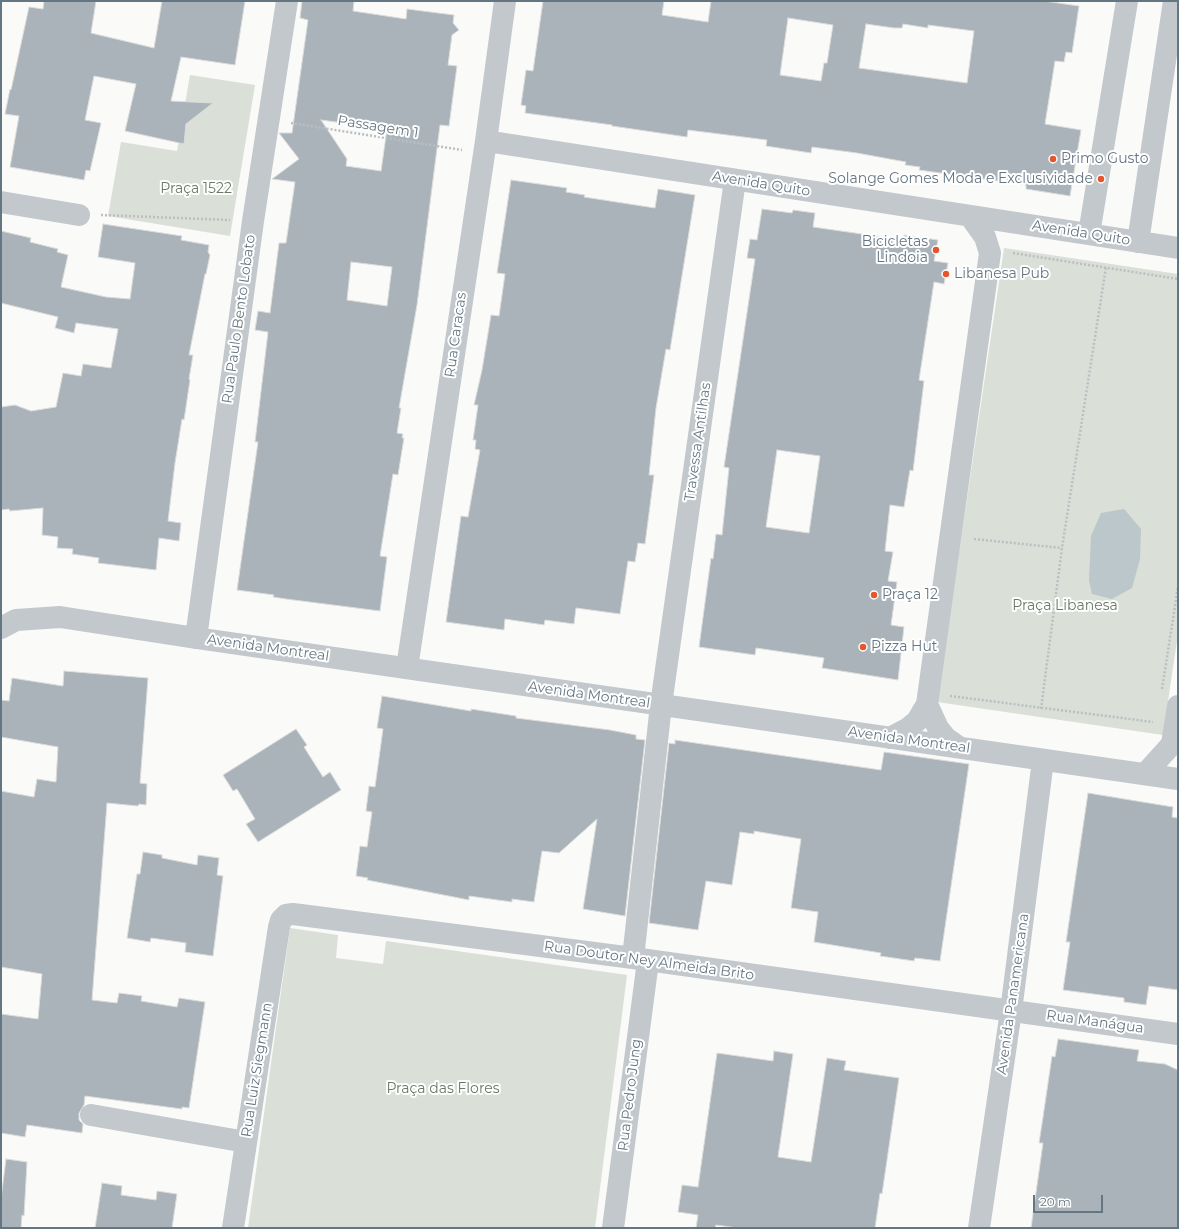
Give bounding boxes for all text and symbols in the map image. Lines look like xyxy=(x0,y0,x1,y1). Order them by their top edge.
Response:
street label: Passagem 1 xyxy=(336,112,420,142)
place label: Primo Gusto xyxy=(1061,151,1149,167)
marker: Primo Gusto xyxy=(1048,154,1058,164)
street label: Avenida Quito xyxy=(711,168,811,200)
place label: Solange Gomes Moda e Exclusividade xyxy=(828,171,1093,187)
marker: Solange Gomes Moda e Exclusividade xyxy=(1096,174,1106,184)
park label: Praça 1522 xyxy=(160,181,232,197)
street label: Avenida Quito xyxy=(1031,217,1131,249)
street label: Rua Paulo Bento Lobato xyxy=(219,233,259,405)
place label: Bicicletas Lindoia xyxy=(862,234,928,266)
marker: Bicicletas Lindoia xyxy=(931,245,941,255)
place label: Libanesa Pub xyxy=(954,266,1049,282)
marker: Libanesa Pub xyxy=(941,269,951,279)
street label: Rua Caracas xyxy=(442,291,470,379)
street label: Travessa Antilhas xyxy=(681,382,715,502)
place label: Praça 12 xyxy=(882,587,938,603)
marker: Praça 12 xyxy=(869,590,879,600)
park label: Praça Libanesa xyxy=(1012,598,1118,614)
street label: Avenida Montreal xyxy=(206,631,330,665)
place label: Pizza Hut xyxy=(871,639,938,655)
marker: Pizza Hut xyxy=(858,642,868,652)
street label: Avenida Montreal xyxy=(527,678,651,712)
street label: Avenida Montreal xyxy=(847,723,971,757)
street label: Avenida Panamericana xyxy=(993,912,1033,1076)
street label: Rua Doutor Ney Almeida Brito xyxy=(543,938,755,984)
street label: Rua Luiz Siegmann xyxy=(238,1001,276,1139)
street label: Rua Manágua xyxy=(1045,1007,1145,1037)
street label: Rua Pedro Jung xyxy=(615,1038,645,1152)
park label: Praça das Flores xyxy=(386,1081,500,1097)
scale bar xyxy=(1035,1187,1105,1213)
text: 20 m xyxy=(1040,1194,1071,1209)

